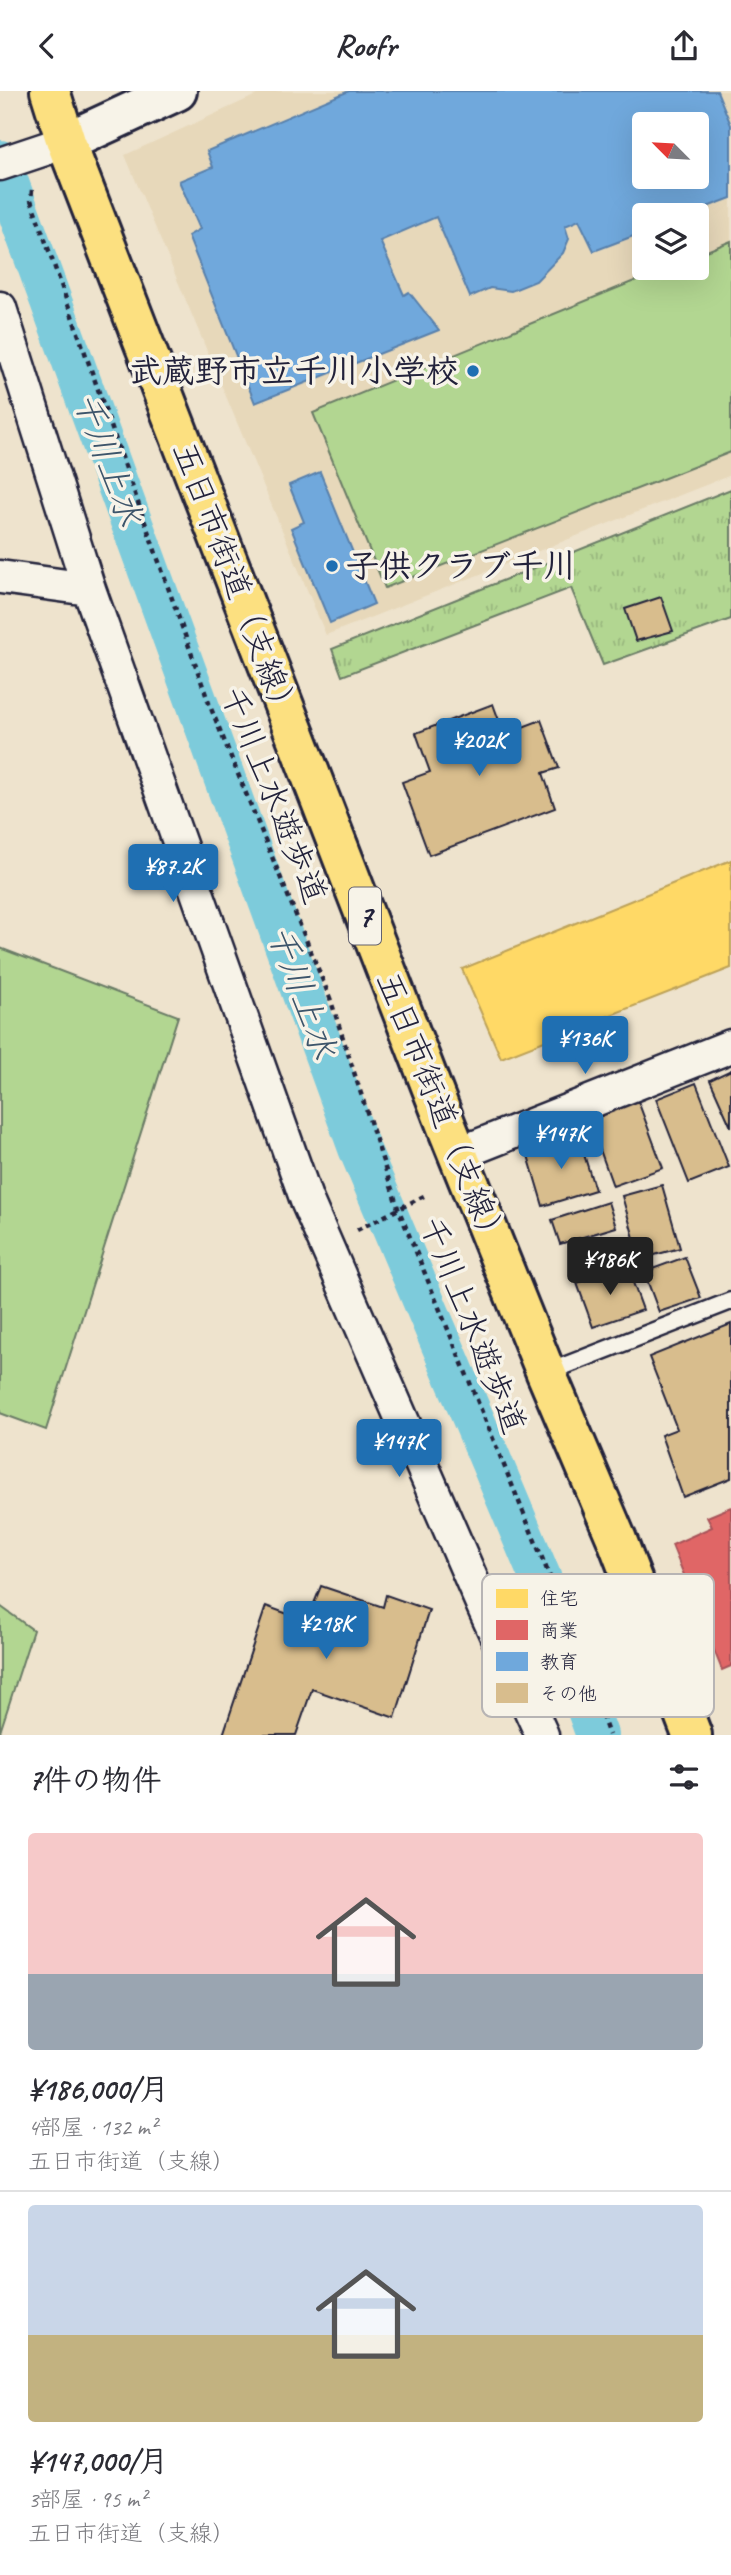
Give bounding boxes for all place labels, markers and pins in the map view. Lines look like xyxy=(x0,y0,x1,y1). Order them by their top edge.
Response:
place label: 武蔵野市立千川小学校 xyxy=(129,350,459,392)
marker: 武蔵野市立千川小学校 xyxy=(465,363,481,379)
place label: 子供クラブ千川 xyxy=(346,545,577,587)
marker: 子供クラブ千川 xyxy=(324,558,340,574)
pin: ¥202K xyxy=(430,719,528,778)
pin: ¥87.2K xyxy=(116,845,230,904)
pin: ¥136K xyxy=(536,1017,634,1076)
pin: ¥147K xyxy=(512,1111,610,1171)
pin: ¥186K xyxy=(561,1237,659,1297)
pin: ¥147K xyxy=(350,1419,448,1479)
pin: ¥218K xyxy=(277,1601,375,1661)

